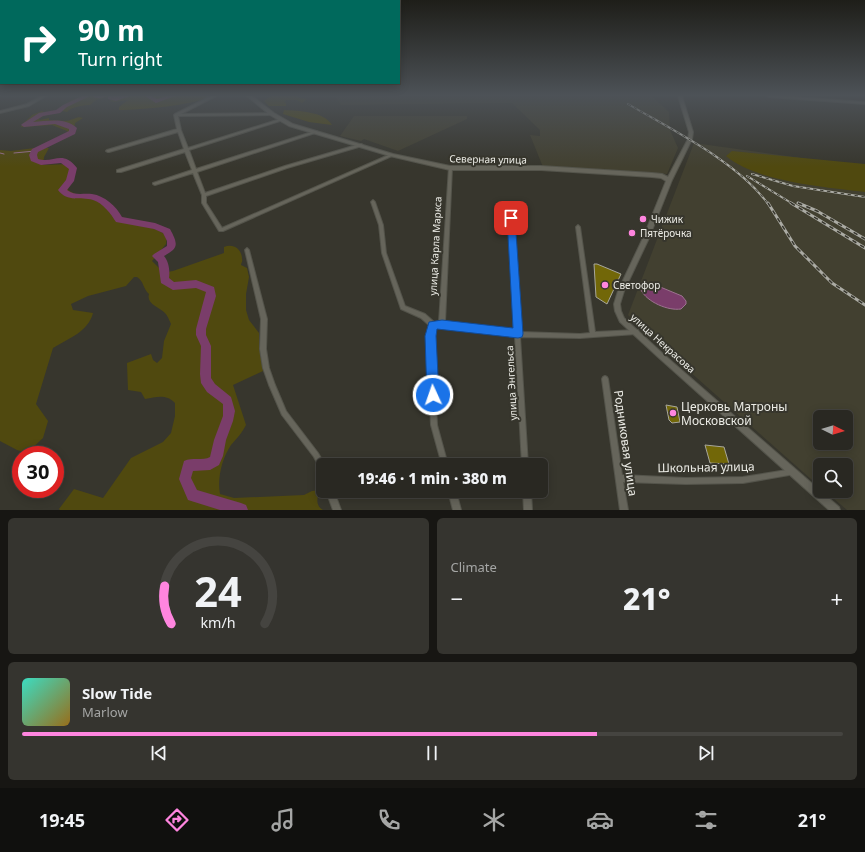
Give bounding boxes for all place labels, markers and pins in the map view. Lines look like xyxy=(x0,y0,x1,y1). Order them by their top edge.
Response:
pin xyxy=(494,201,528,235)
place label: Чижик xyxy=(651,212,684,226)
marker: Чижик xyxy=(638,214,648,224)
place label: Пятёрочка xyxy=(640,226,692,240)
marker: Пятёрочка xyxy=(627,228,637,238)
place label: Светофор xyxy=(613,278,660,292)
marker: Светофор xyxy=(600,280,610,290)
place label: Церковь Матроны Московской xyxy=(681,398,787,429)
marker: Церковь Матроны Московской xyxy=(668,408,678,418)

